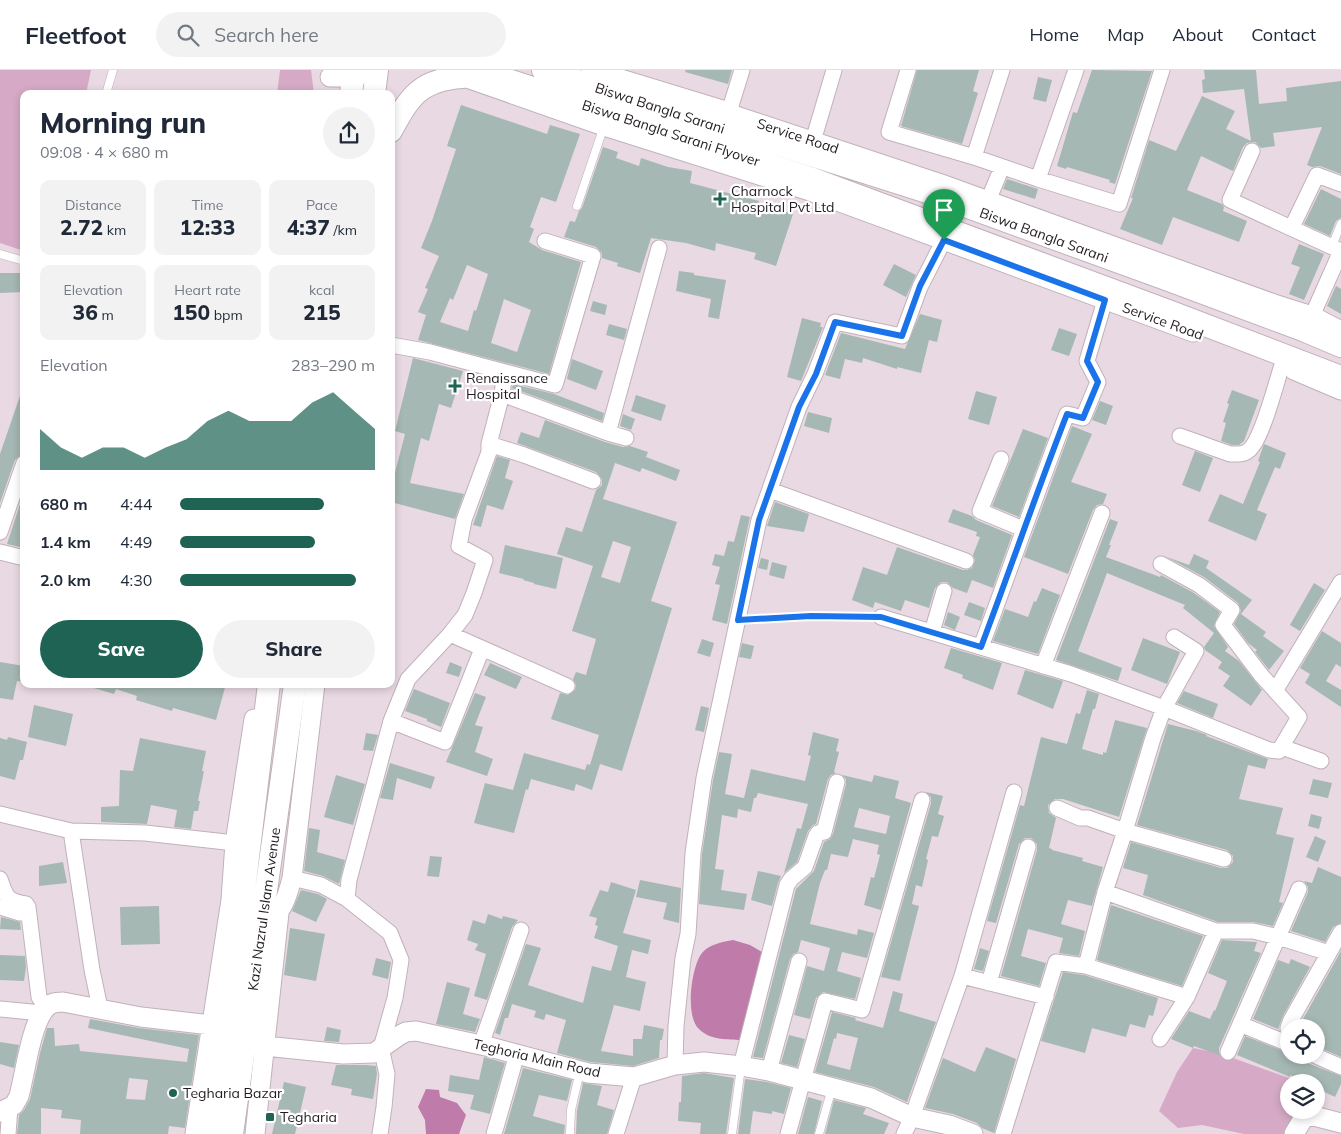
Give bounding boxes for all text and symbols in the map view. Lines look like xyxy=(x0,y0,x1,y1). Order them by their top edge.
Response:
search box xyxy=(156,12,506,57)
text: Fleetfoot xyxy=(25,20,126,50)
icon: search xyxy=(174,21,202,49)
text: Search here xyxy=(214,23,319,47)
text: Home xyxy=(1029,23,1079,46)
text: Map xyxy=(1107,23,1144,46)
text: About xyxy=(1172,23,1223,46)
text: Contact xyxy=(1251,23,1316,46)
street label: Biswa Bangla Sarani xyxy=(593,78,727,138)
street label: Biswa Bangla Sarani Flyover xyxy=(580,96,763,171)
text: Morning run xyxy=(40,105,206,140)
button: share xyxy=(323,107,375,159)
street label: Service Road xyxy=(755,114,841,158)
text: 09:08 · 4 × 680 m xyxy=(40,142,169,162)
place label: Charnock Hospital Pvt Ltd xyxy=(731,182,834,216)
pin xyxy=(923,189,965,240)
marker: Charnock Hospital Pvt Ltd xyxy=(713,192,727,206)
text: Distance xyxy=(65,196,121,214)
text: Time xyxy=(192,196,223,214)
text: Pace xyxy=(306,196,338,214)
icon: arrive xyxy=(930,196,958,224)
street label: Biswa Bangla Sarani xyxy=(977,203,1111,267)
text: 2.72 xyxy=(60,214,103,240)
text: 12:33 xyxy=(180,214,235,240)
text: 4:37 xyxy=(287,214,330,240)
text: km xyxy=(103,221,126,239)
text: /km xyxy=(330,221,357,239)
text: Elevation xyxy=(64,281,123,299)
text: Heart rate xyxy=(174,281,241,299)
text: kcal xyxy=(309,281,335,299)
street label: Service Road xyxy=(1120,298,1206,344)
text: 36 xyxy=(73,299,98,325)
text: 150 xyxy=(172,299,210,325)
text: 215 xyxy=(303,299,341,325)
text: m xyxy=(98,306,114,324)
text: bpm xyxy=(210,306,243,324)
text: Elevation xyxy=(40,355,108,375)
text: 283–290 m xyxy=(291,355,375,375)
place label: Renaissance Hospital xyxy=(466,369,548,403)
marker: Renaissance Hospital xyxy=(448,379,462,393)
text: 680 m xyxy=(40,494,88,514)
text: 4:44 xyxy=(120,494,152,514)
text: 1.4 km xyxy=(40,532,91,552)
text: 4:49 xyxy=(120,532,152,552)
text: 2.0 km xyxy=(40,570,91,590)
text: 4:30 xyxy=(120,570,152,590)
button: Save xyxy=(40,620,203,678)
button: Share xyxy=(213,620,375,678)
street label: Kazi Nazrul Islam Avenue xyxy=(244,826,284,992)
map controls xyxy=(1280,1019,1325,1119)
button: locate xyxy=(1280,1019,1325,1064)
street label: Teghoria Main Road xyxy=(472,1035,602,1081)
button: layers xyxy=(1280,1074,1325,1119)
place label: Tegharia Bazar xyxy=(183,1084,283,1102)
marker: Tegharia Bazar xyxy=(167,1087,179,1099)
place label: Tegharia xyxy=(280,1108,337,1126)
marker: Tegharia xyxy=(264,1111,276,1123)

